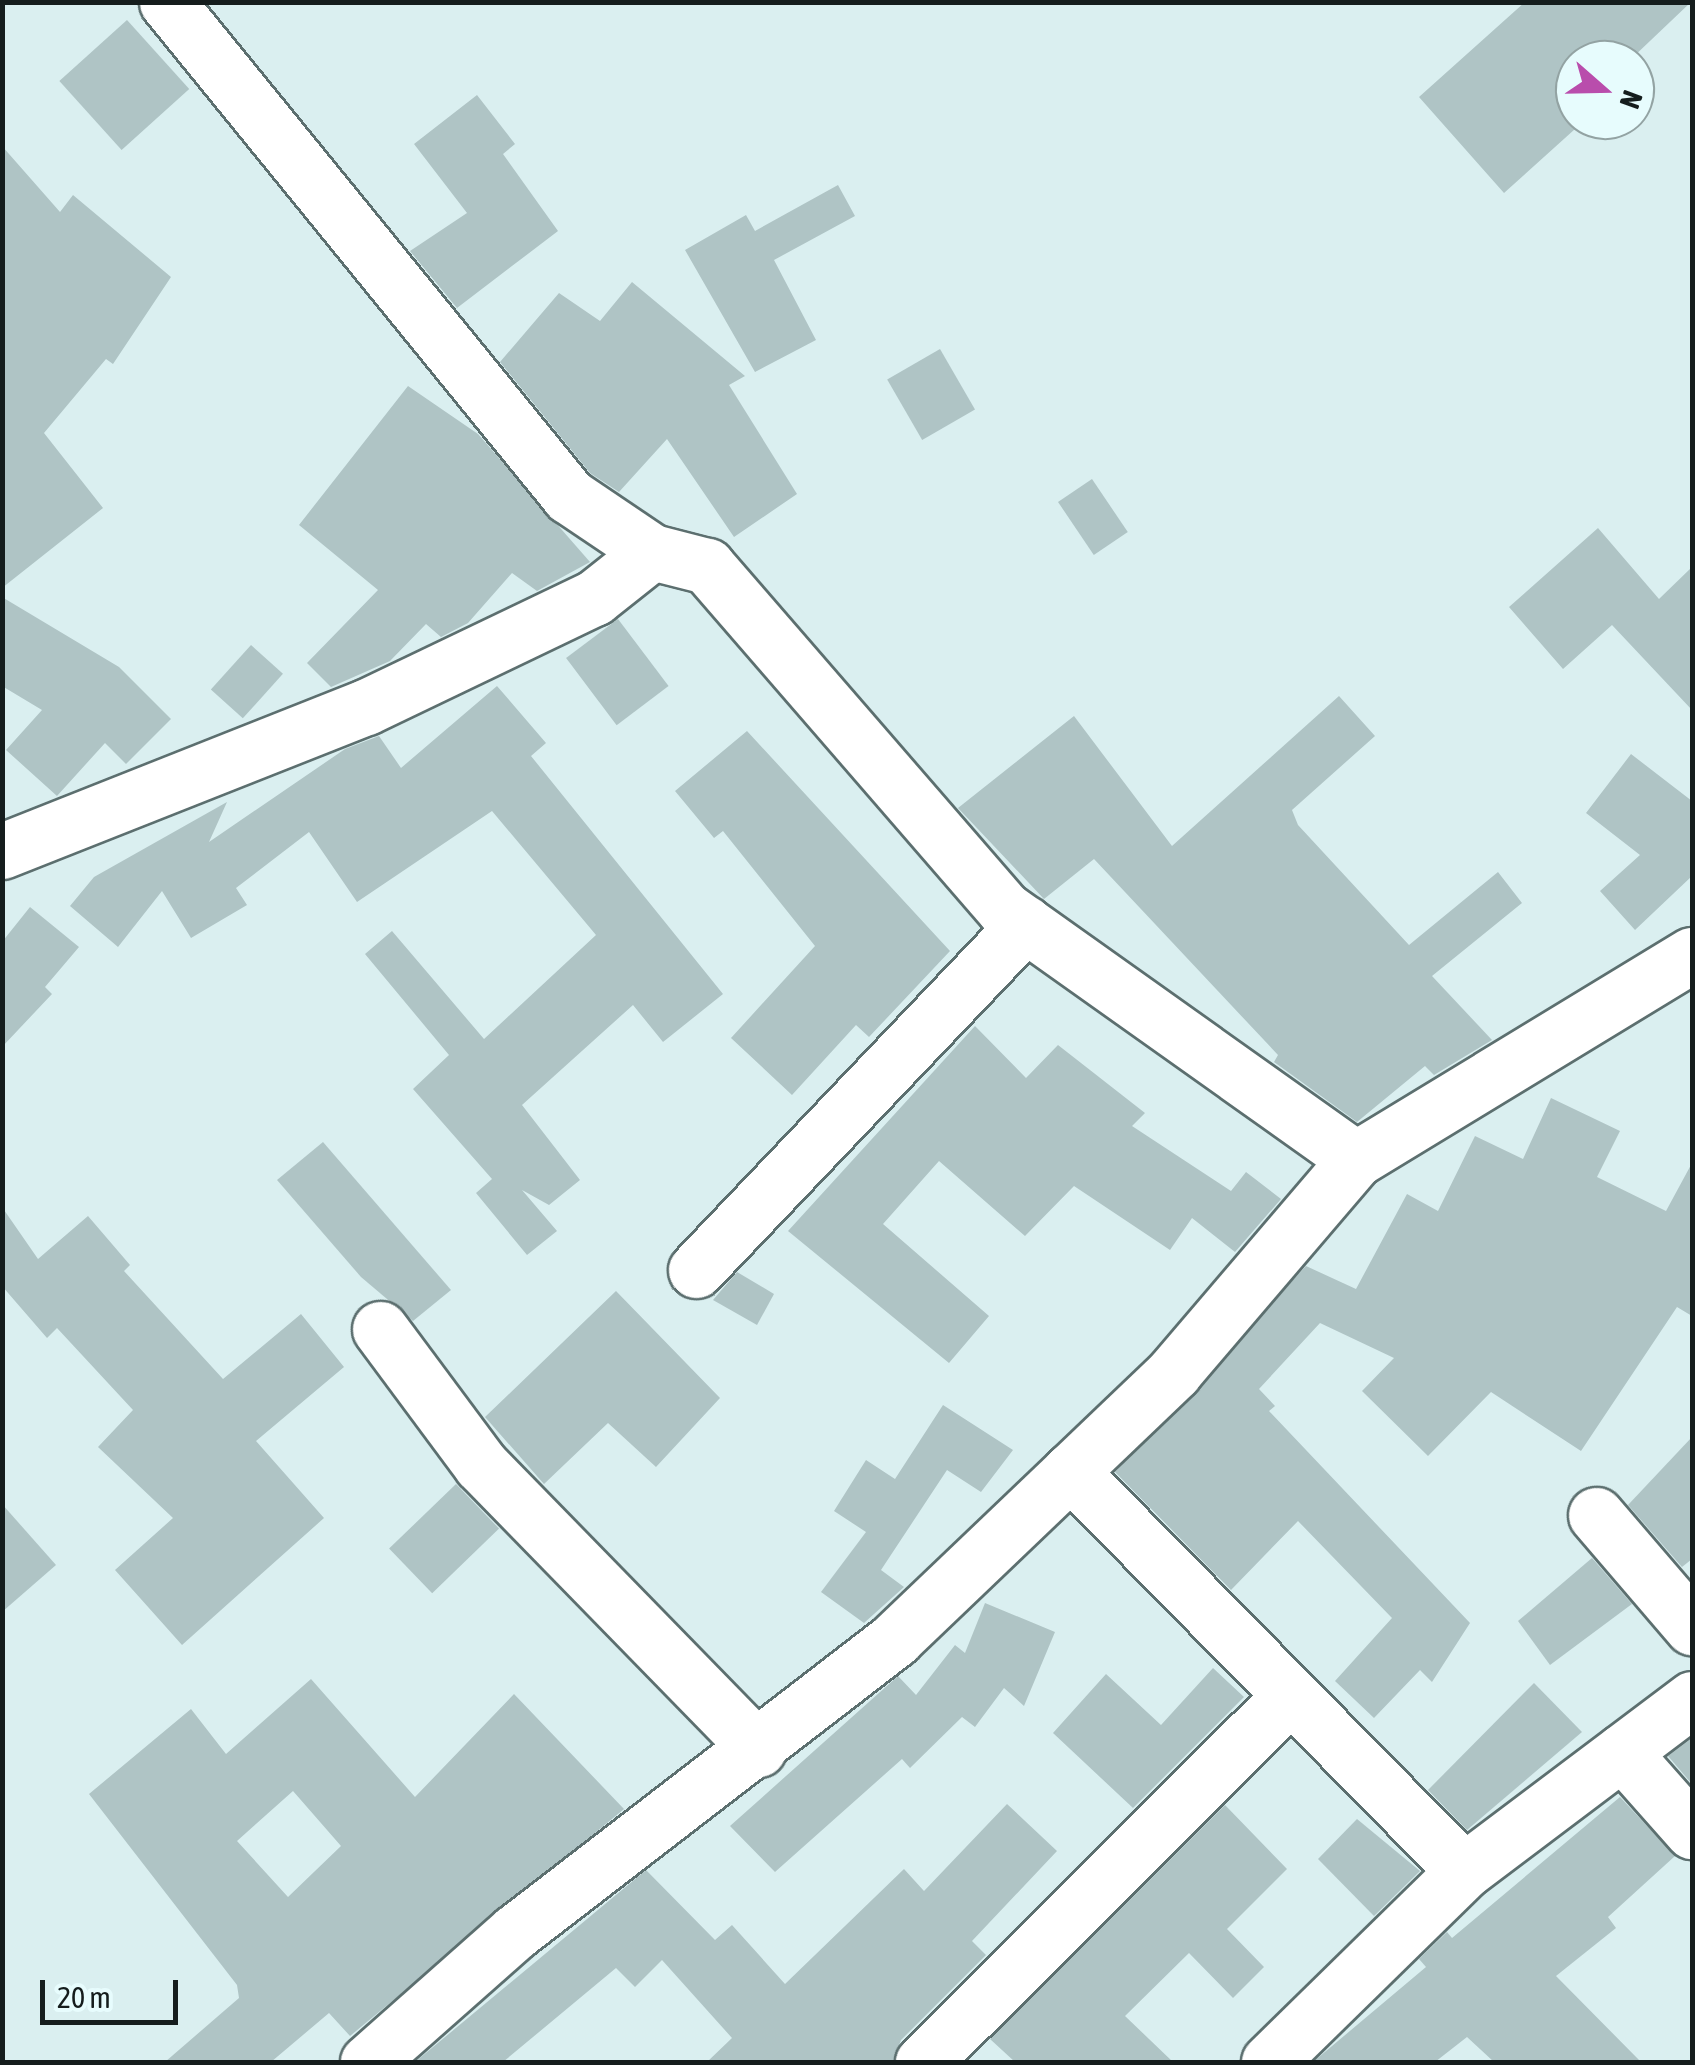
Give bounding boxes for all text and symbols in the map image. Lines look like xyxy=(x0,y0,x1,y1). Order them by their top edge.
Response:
north arrow xyxy=(1555,40,1655,140)
text: N xyxy=(1613,86,1649,113)
scale bar xyxy=(45,1960,182,2022)
text: 20 m xyxy=(57,1980,111,2014)

